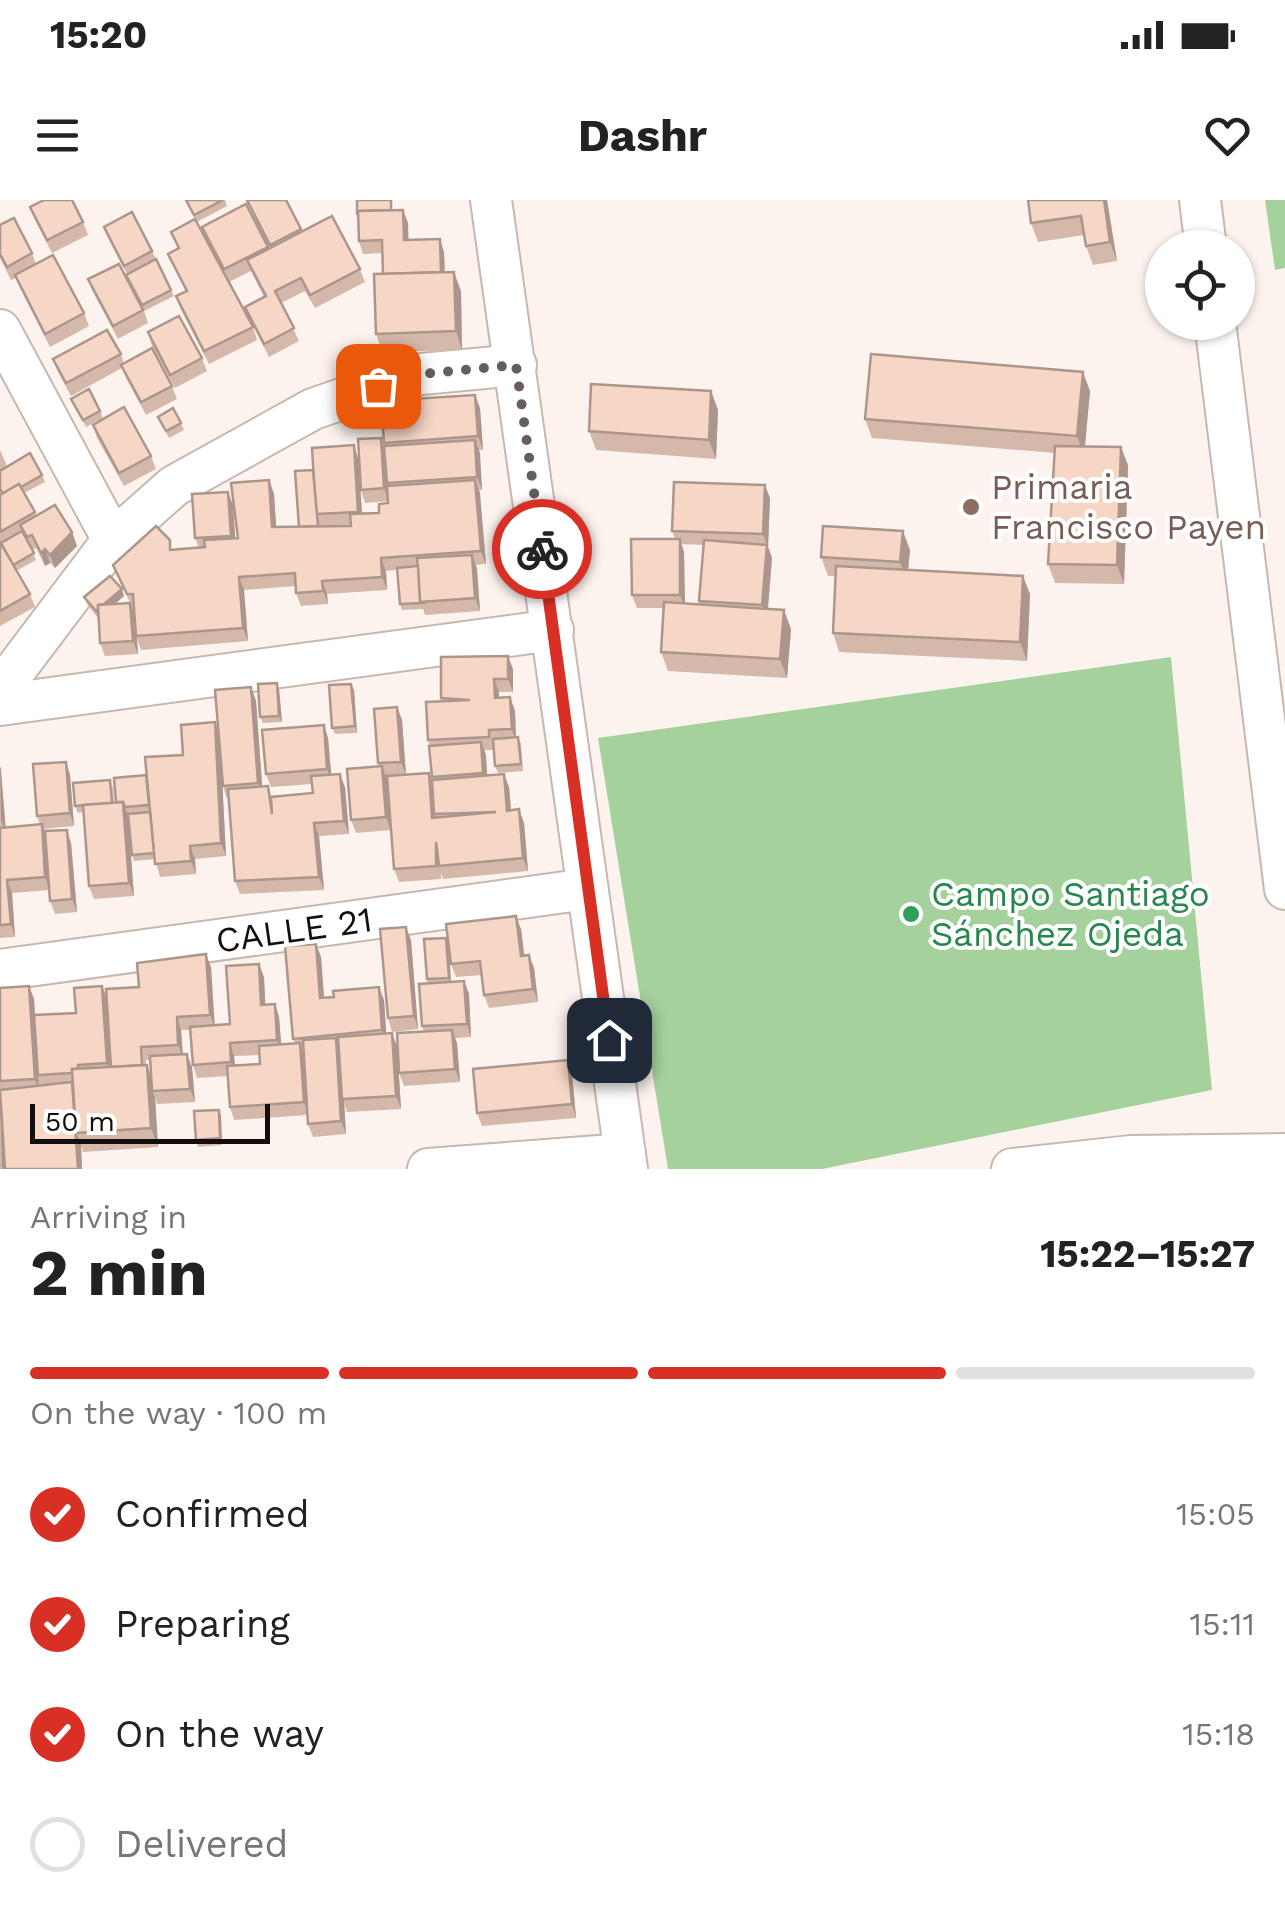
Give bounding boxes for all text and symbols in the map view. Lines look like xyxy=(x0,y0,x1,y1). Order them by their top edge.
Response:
text: 15:20 xyxy=(50,13,147,57)
icon: menu xyxy=(30,108,85,163)
icon: heart xyxy=(1200,108,1255,163)
text: Dashr xyxy=(578,109,707,162)
map controls xyxy=(1145,230,1255,340)
button: locate xyxy=(1145,230,1255,340)
pin xyxy=(336,344,421,429)
icon: bag xyxy=(351,359,406,414)
place label: Primaria Francisco Payen xyxy=(991,466,1266,548)
marker: Primaria Francisco Payen xyxy=(960,496,982,518)
courier xyxy=(492,499,592,599)
icon: bike xyxy=(515,522,570,577)
place label: Campo Santiago Sánchez Ojeda xyxy=(931,873,1210,955)
street label: CALLE 21 xyxy=(213,898,375,962)
marker: Campo Santiago Sánchez Ojeda xyxy=(900,903,922,925)
pin xyxy=(567,998,652,1083)
icon: home xyxy=(582,1013,637,1068)
scale bar xyxy=(30,1099,270,1144)
text: 50 m xyxy=(45,1105,115,1138)
text: Arriving in xyxy=(30,1198,187,1236)
text: 15:22–15:27 xyxy=(1040,1232,1255,1276)
text: 2 min xyxy=(30,1235,208,1311)
text: On the way · 100 m xyxy=(30,1394,327,1432)
icon: check xyxy=(30,1487,85,1542)
text: Confirmed xyxy=(115,1492,310,1536)
text: 15:05 xyxy=(1176,1495,1255,1533)
icon: check xyxy=(30,1597,85,1652)
text: Preparing xyxy=(115,1602,290,1646)
text: 15:11 xyxy=(1189,1605,1255,1643)
icon: check xyxy=(30,1707,85,1762)
text: On the way xyxy=(115,1712,324,1756)
text: 15:18 xyxy=(1182,1715,1255,1753)
text: Delivered xyxy=(115,1822,288,1866)

